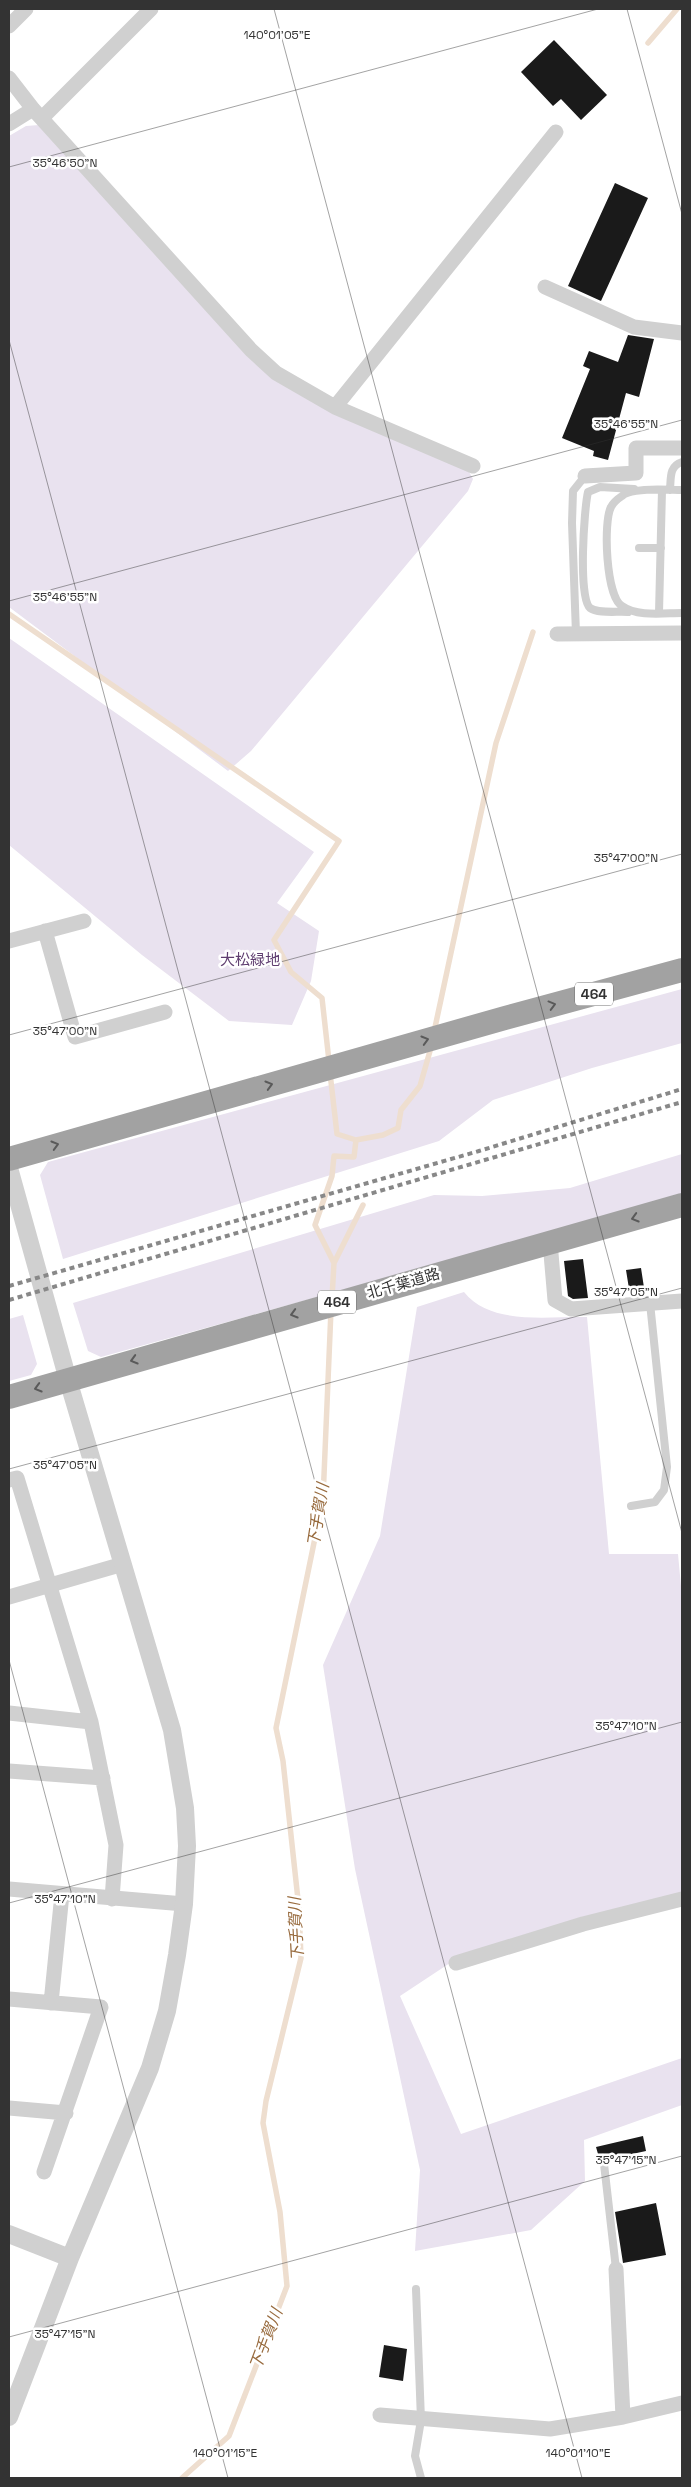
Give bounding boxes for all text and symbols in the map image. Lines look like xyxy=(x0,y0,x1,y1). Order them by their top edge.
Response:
text: 140°01'05"E xyxy=(243,27,311,43)
text: 35°46'50"N xyxy=(33,155,97,171)
text: 35°46'55"N xyxy=(594,416,658,432)
text: 35°46'55"N xyxy=(33,589,97,605)
text: 35°47'00"N xyxy=(594,850,658,866)
park label: 大松緑地 xyxy=(220,950,280,969)
road number: 464 xyxy=(575,982,613,1006)
one-way arrow xyxy=(548,1000,556,1011)
text: 35°47'00"N xyxy=(33,1023,97,1039)
one-way arrow xyxy=(420,1036,429,1046)
one-way arrow xyxy=(264,1080,273,1091)
one-way arrow xyxy=(51,1141,59,1151)
one-way arrow xyxy=(631,1212,640,1223)
street label: 北千葉道路 xyxy=(364,1264,442,1302)
text: 35°47'05"N xyxy=(594,1284,658,1300)
road number: 464 xyxy=(318,1290,356,1314)
one-way arrow xyxy=(290,1308,299,1319)
one-way arrow xyxy=(130,1354,138,1365)
one-way arrow xyxy=(35,1383,43,1393)
text: 35°47'05"N xyxy=(33,1457,97,1473)
water label: 下手賀川 xyxy=(303,1480,334,1548)
text: 35°47'10"N xyxy=(595,1718,657,1734)
text: 35°47'10"N xyxy=(34,1891,96,1907)
water label: 下手賀川 xyxy=(284,1895,308,1962)
text: 35°47'15"N xyxy=(595,2152,657,2168)
water label: 下手賀川 xyxy=(245,2304,288,2373)
text: 35°47'15"N xyxy=(34,2326,96,2342)
text: 140°01'15"E xyxy=(193,2445,258,2461)
text: 140°01'10"E xyxy=(545,2445,611,2461)

